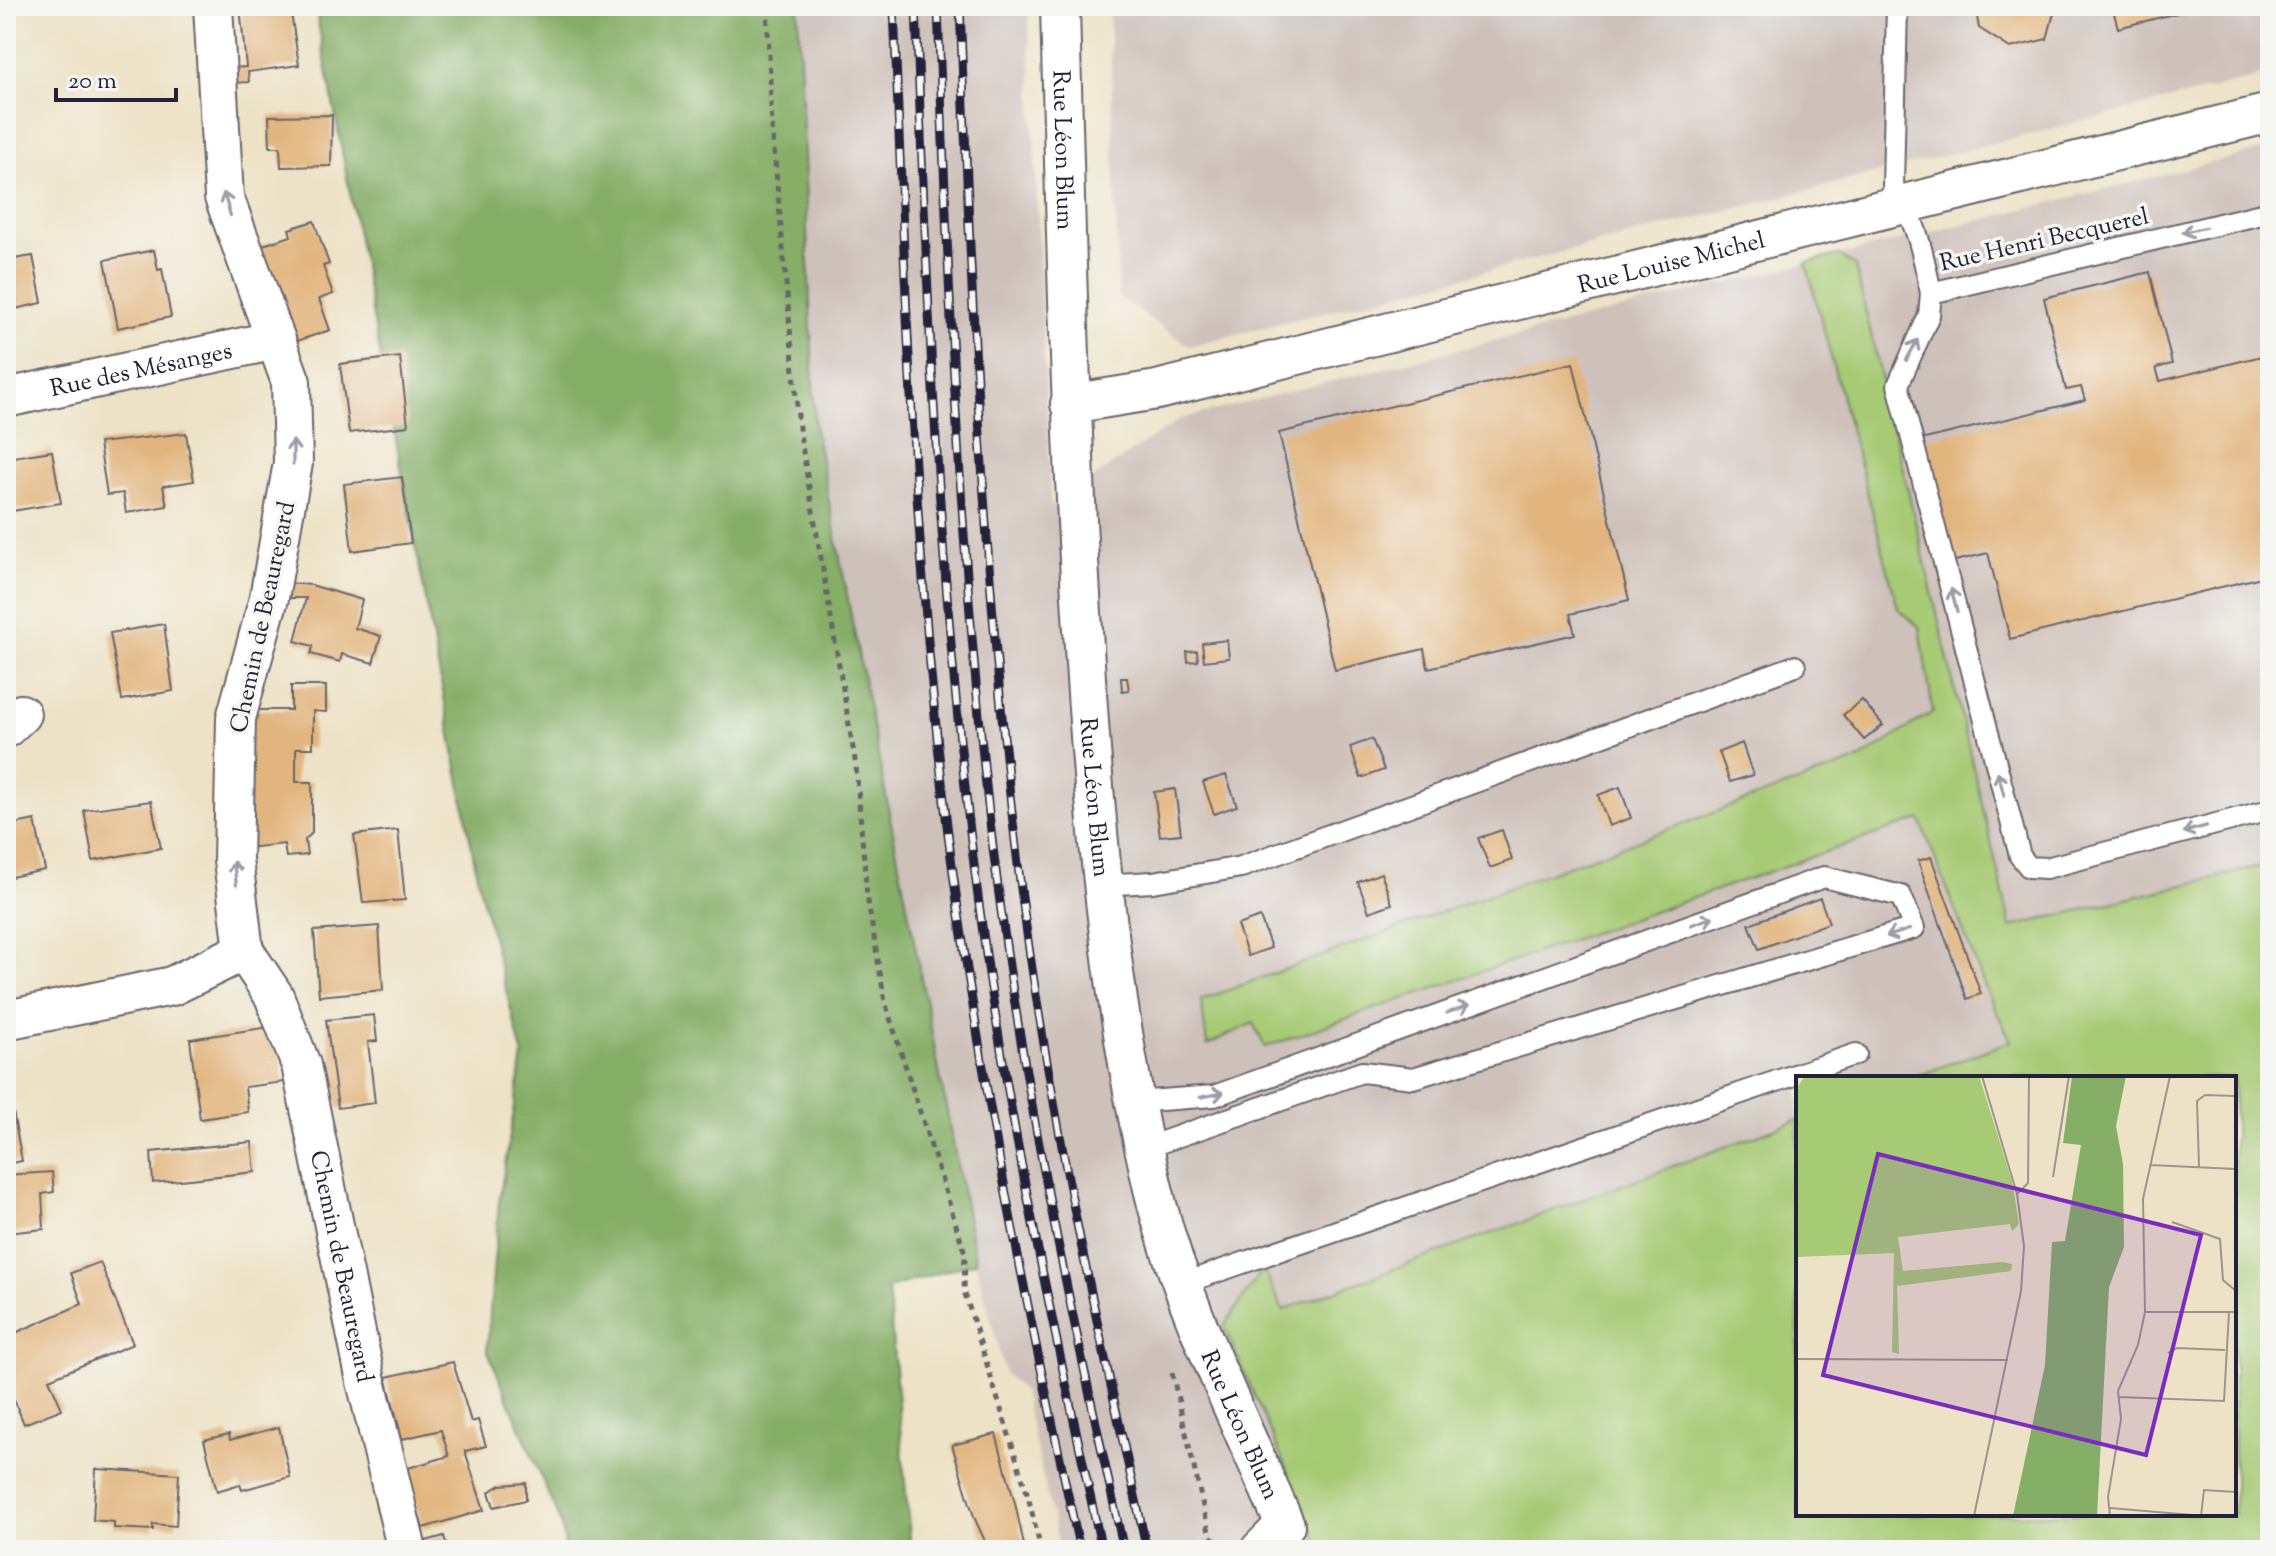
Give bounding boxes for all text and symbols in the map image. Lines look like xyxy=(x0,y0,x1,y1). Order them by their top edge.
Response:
scale bar xyxy=(56,52,176,102)
text: 20 m xyxy=(68,65,117,99)
street label: Rue Léon Blum xyxy=(1043,70,1081,231)
one-way arrow xyxy=(219,191,234,217)
street label: Rue Henri Becquerel xyxy=(1936,200,2153,282)
one-way arrow xyxy=(2182,223,2208,238)
street label: Rue Louise Michel xyxy=(1574,224,1769,304)
street label: Rue des Mésanges xyxy=(47,335,236,407)
one-way arrow xyxy=(1905,338,1921,362)
one-way arrow xyxy=(285,439,301,466)
street label: Chemin de Beauregard xyxy=(223,498,305,736)
one-way arrow xyxy=(1945,587,1960,613)
street label: Rue Léon Blum xyxy=(1070,716,1117,879)
one-way arrow xyxy=(1992,771,2007,797)
one-way arrow xyxy=(2182,823,2208,838)
one-way arrow xyxy=(227,861,242,887)
one-way arrow xyxy=(1689,912,1714,927)
one-way arrow xyxy=(1885,926,1911,941)
one-way arrow xyxy=(1445,1000,1470,1015)
inset map xyxy=(1796,1076,2236,1516)
one-way arrow xyxy=(1199,1086,1225,1101)
street label: Chemin de Beauregard xyxy=(300,1148,381,1386)
street label: Rue Léon Blum xyxy=(1191,1345,1287,1505)

